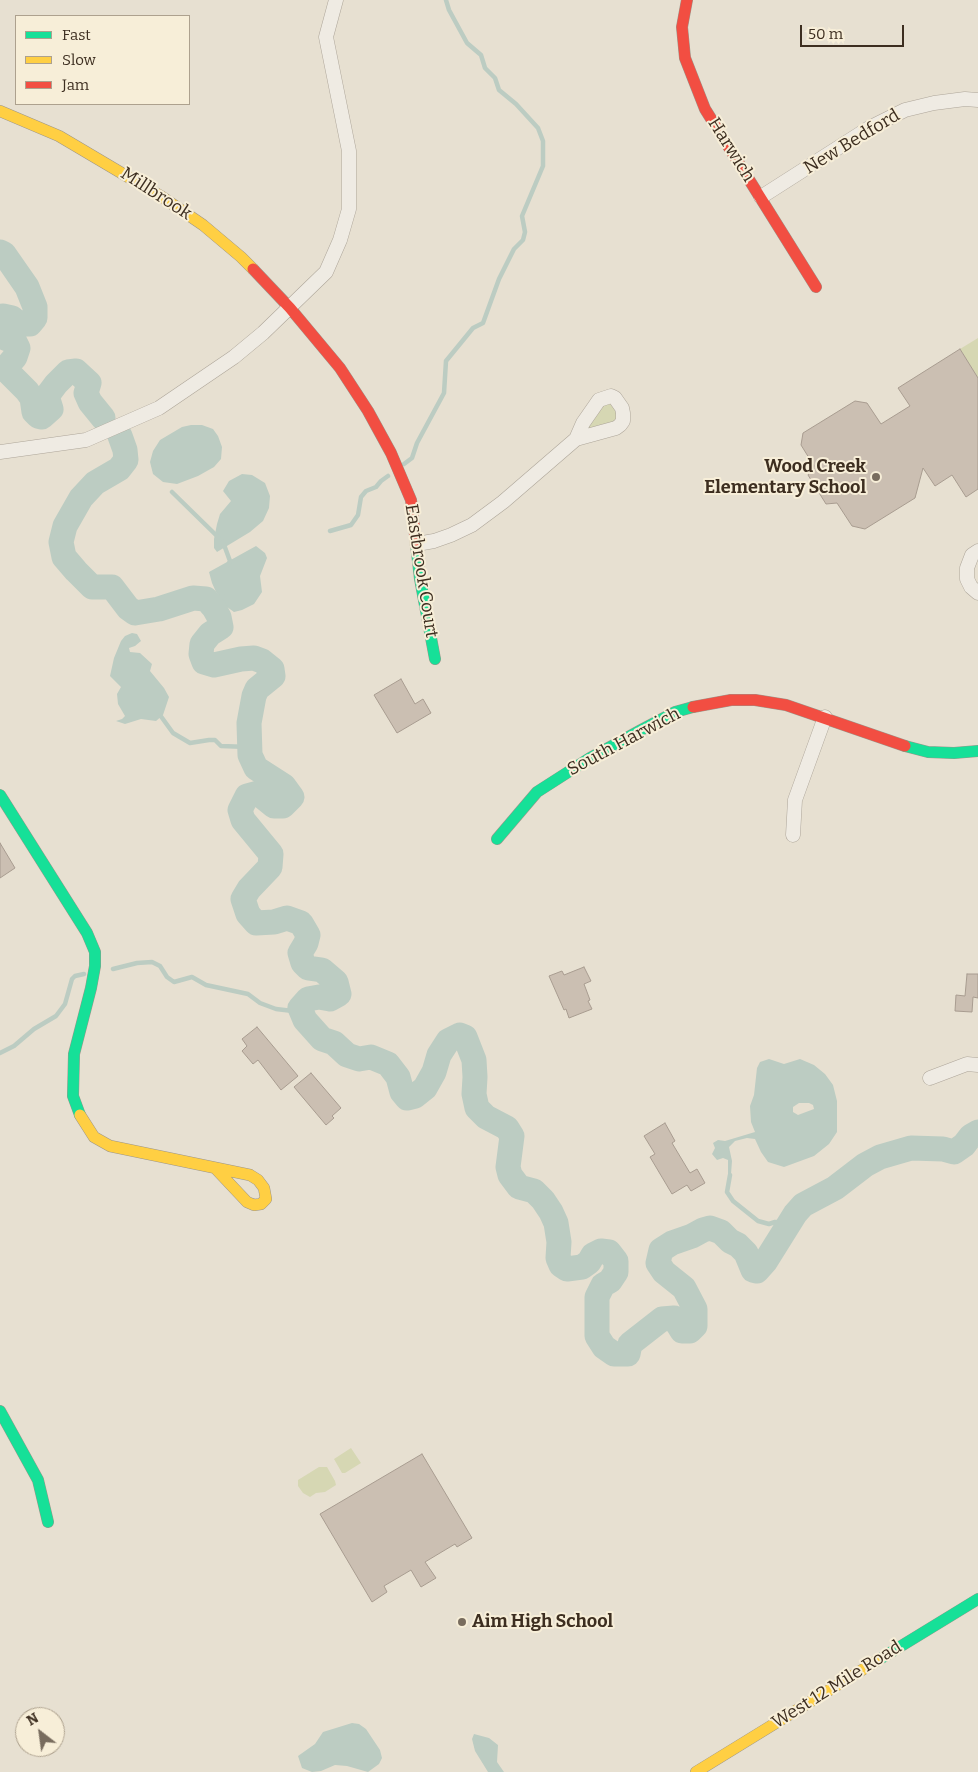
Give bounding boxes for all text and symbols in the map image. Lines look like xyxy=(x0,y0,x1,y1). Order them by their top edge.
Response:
legend xyxy=(15,15,190,105)
scale bar xyxy=(803,15,907,47)
text: 50 m xyxy=(808,25,843,43)
text: Fast xyxy=(62,26,91,44)
text: Slow xyxy=(62,51,96,69)
text: Jam xyxy=(62,76,89,94)
street label: New Bedford xyxy=(800,105,904,179)
street label: Harwich xyxy=(703,114,759,186)
street label: Millbrook xyxy=(116,163,196,225)
place label: Wood Creek Elementary School xyxy=(704,456,866,498)
marker: Wood Creek Elementary School xyxy=(870,471,882,483)
street label: Eastbrook Court xyxy=(400,503,442,639)
street label: South Harwich xyxy=(564,703,684,781)
place label: Aim High School xyxy=(472,1611,613,1633)
marker: Aim High School xyxy=(456,1616,468,1628)
street label: West 12 Mile Road xyxy=(768,1636,906,1734)
north arrow xyxy=(15,1707,65,1757)
text: N xyxy=(24,1709,42,1730)

